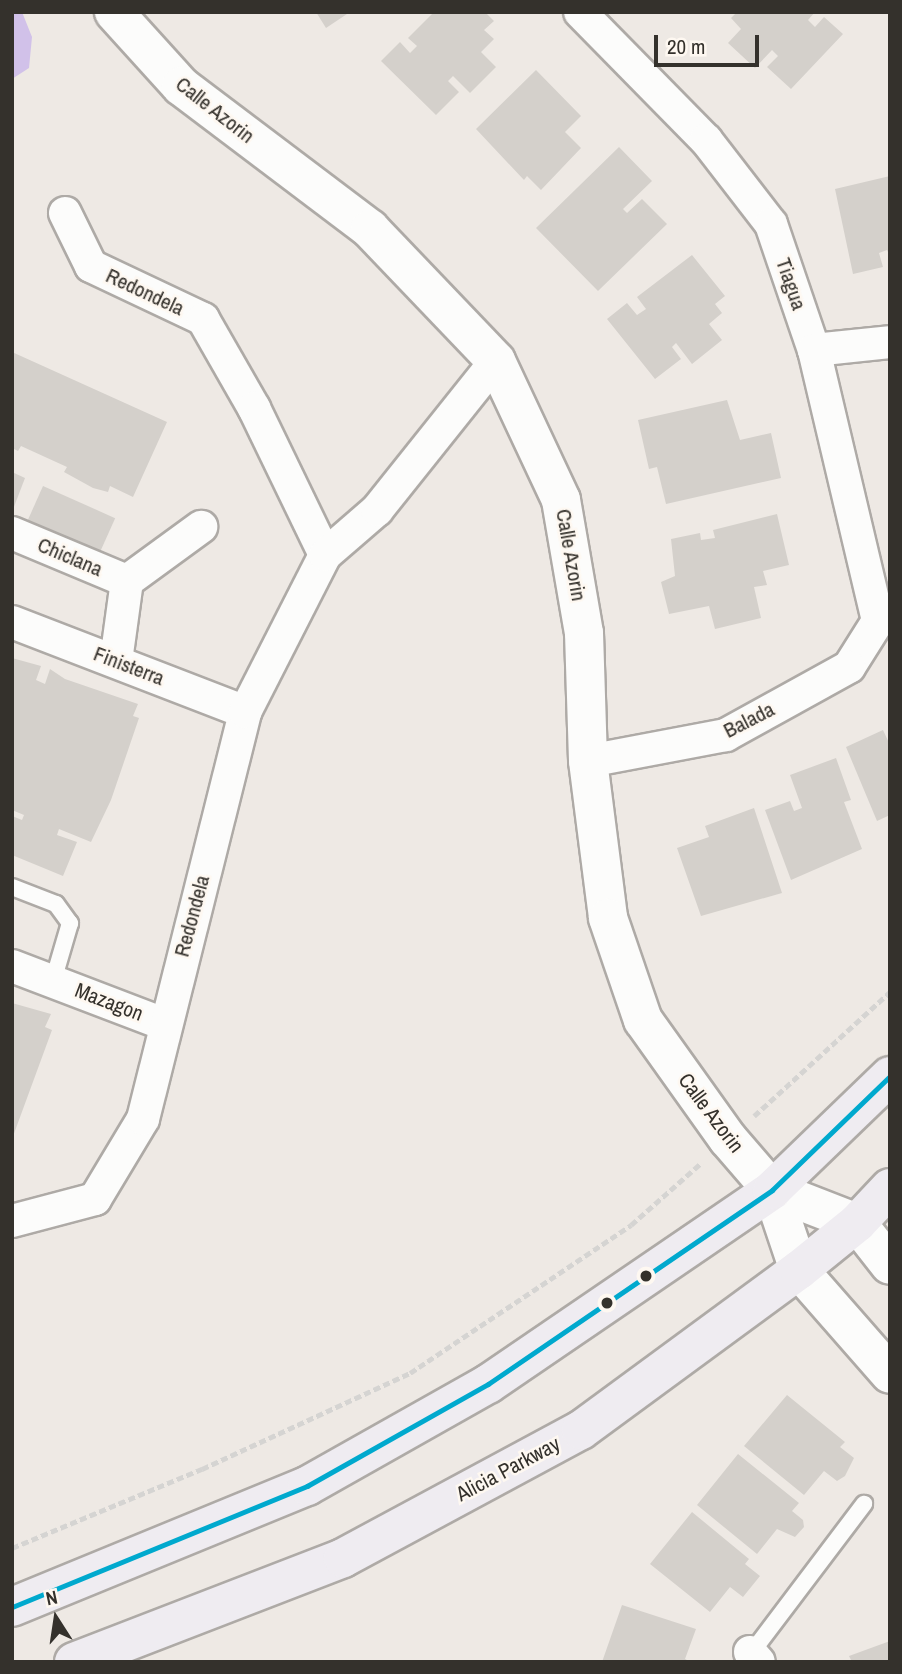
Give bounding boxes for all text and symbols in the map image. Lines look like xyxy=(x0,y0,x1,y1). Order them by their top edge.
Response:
scale bar xyxy=(657,21,762,65)
text: 20 m xyxy=(667,32,705,61)
street label: Calle Azorin xyxy=(170,71,260,149)
street label: Tiagua xyxy=(770,255,812,313)
street label: Redondela xyxy=(102,263,188,321)
street label: Calle Azorin xyxy=(550,507,592,603)
street label: Chiclana xyxy=(34,532,106,582)
street label: Finisterra xyxy=(90,641,168,691)
street label: Balada xyxy=(719,697,779,743)
street label: Redondela xyxy=(169,873,215,959)
street label: Mazagon xyxy=(71,978,147,1026)
street label: Calle Azorin xyxy=(673,1068,749,1158)
unlabelled marker xyxy=(639,1269,653,1283)
unlabelled marker xyxy=(600,1296,614,1310)
street label: Alicia Parkway xyxy=(452,1431,564,1507)
north arrow xyxy=(21,1583,91,1653)
text: N xyxy=(43,1584,60,1611)

